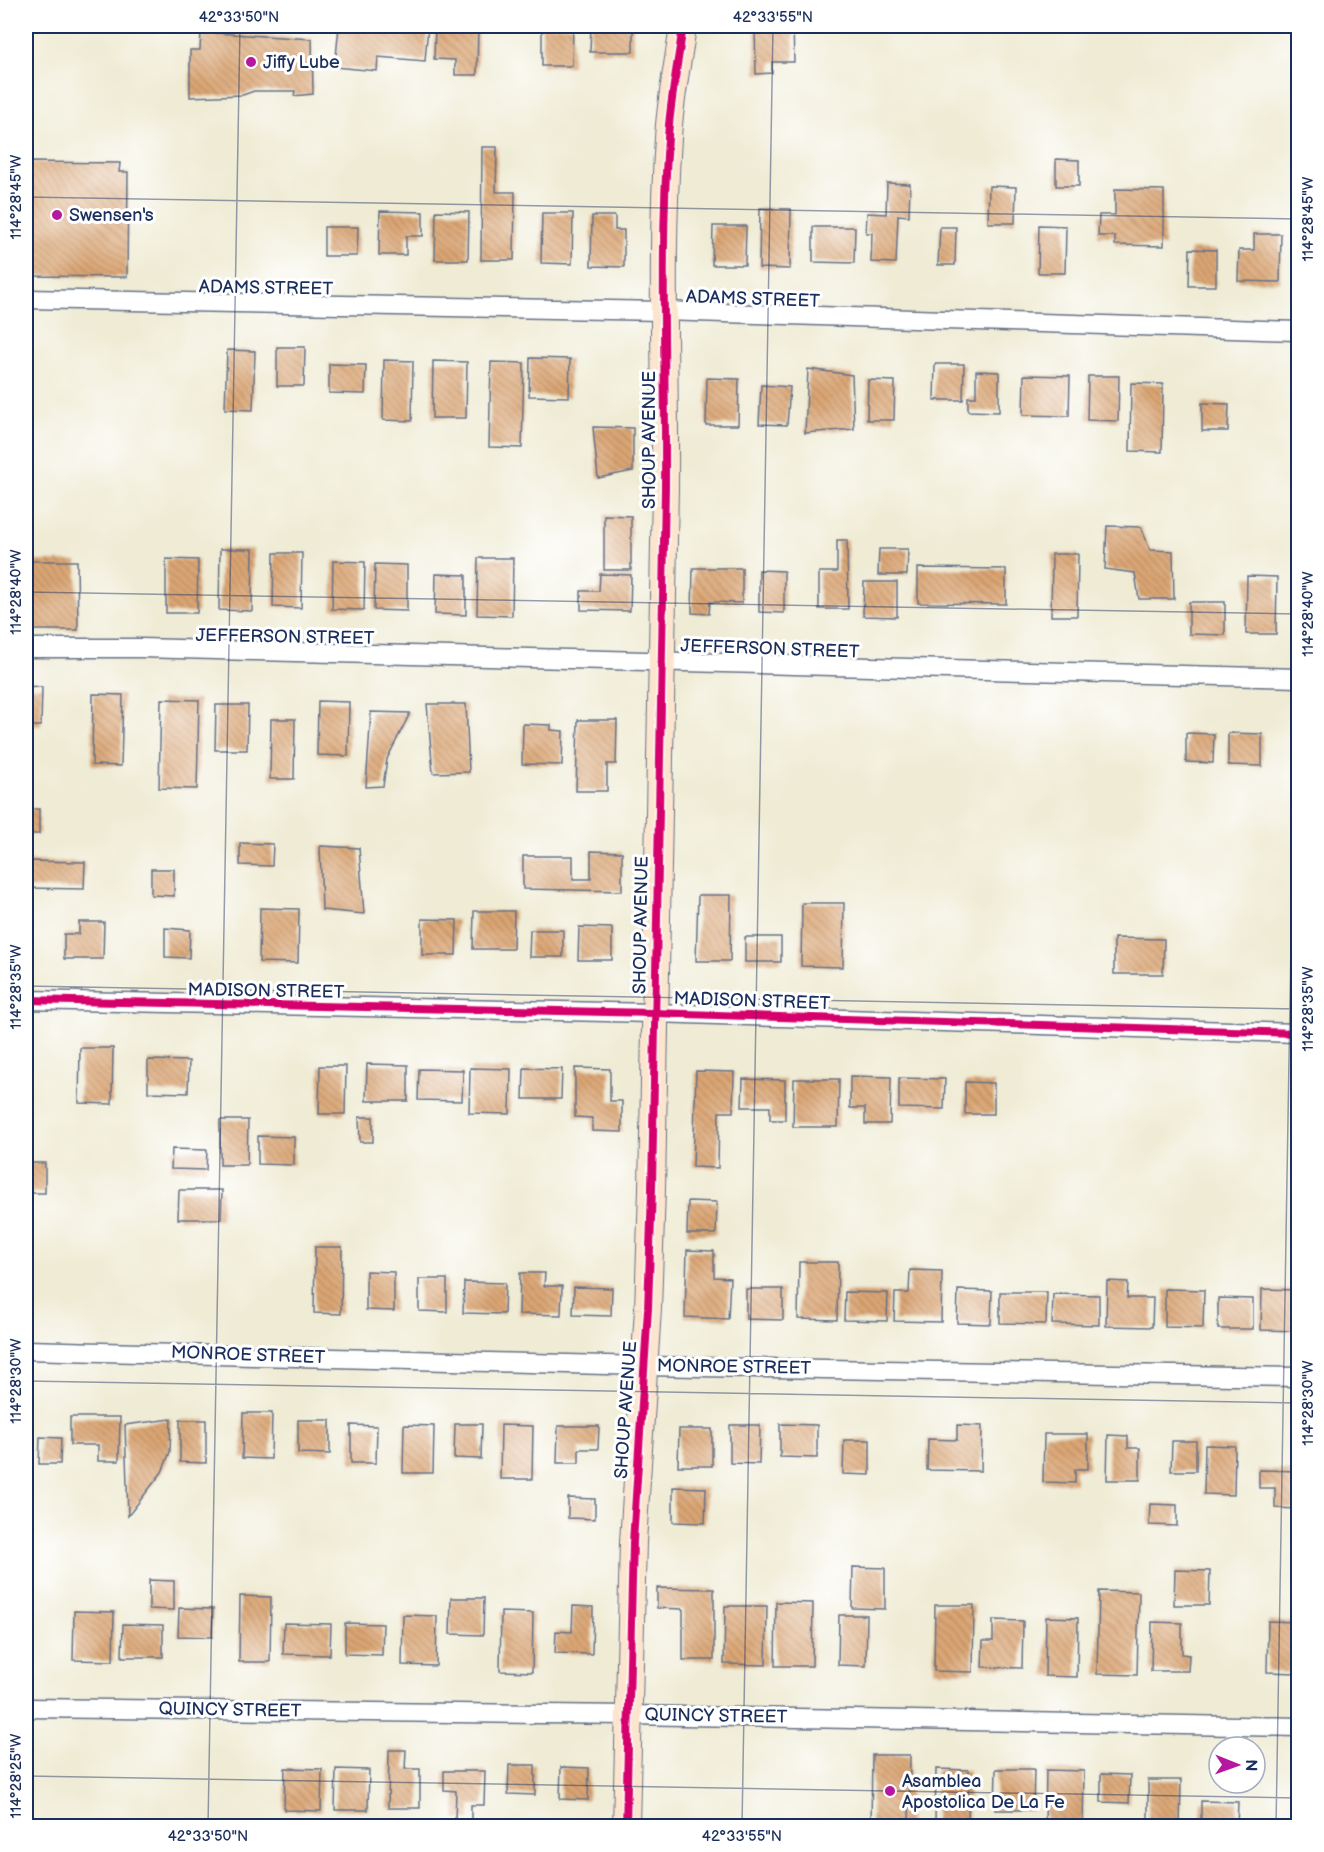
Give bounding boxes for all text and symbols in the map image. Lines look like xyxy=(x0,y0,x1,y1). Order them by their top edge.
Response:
text: 42°33'50"N xyxy=(199,8,279,27)
text: 42°33'55"N xyxy=(733,8,813,27)
place label: Jiffy Lube xyxy=(263,52,340,73)
marker: Jiffy Lube xyxy=(244,55,258,69)
text: 114°28'45"W xyxy=(7,154,26,240)
text: 114°28'45"W xyxy=(1299,176,1318,262)
place label: Swensen's xyxy=(69,205,154,226)
marker: Swensen's xyxy=(50,208,64,222)
street label: ADAMS STREET xyxy=(199,276,333,300)
street label: ADAMS STREET xyxy=(686,286,821,312)
street label: SHOUP AVENUE xyxy=(639,371,660,509)
text: 114°28'40"W xyxy=(7,549,26,635)
text: 114°28'40"W xyxy=(1299,571,1318,657)
street label: JEFFERSON STREET xyxy=(195,625,375,649)
street label: JEFFERSON STREET xyxy=(680,635,860,663)
street label: SHOUP AVENUE xyxy=(629,856,653,994)
text: 114°28'35"W xyxy=(7,944,26,1030)
text: 114°28'35"W xyxy=(1299,966,1318,1052)
street label: MADISON STREET xyxy=(188,979,345,1003)
street label: MADISON STREET xyxy=(673,988,831,1014)
text: 114°28'30"W xyxy=(7,1338,26,1424)
street label: SHOUP AVENUE xyxy=(611,1340,641,1480)
street label: MONROE STREET xyxy=(170,1342,326,1368)
street label: MONROE STREET xyxy=(657,1355,812,1379)
text: 114°28'30"W xyxy=(1299,1360,1318,1446)
street label: QUINCY STREET xyxy=(158,1698,302,1722)
street label: QUINCY STREET xyxy=(644,1704,788,1728)
text: 114°28'25"W xyxy=(7,1733,26,1818)
north arrow xyxy=(1207,1735,1267,1795)
text: N xyxy=(1241,1759,1260,1771)
place label: Asamblea Apostolica De La Fe xyxy=(902,1771,1065,1813)
marker: Asamblea Apostolica De La Fe xyxy=(883,1784,897,1798)
text: 42°33'50"N xyxy=(168,1827,248,1846)
text: 42°33'55"N xyxy=(702,1827,782,1846)

